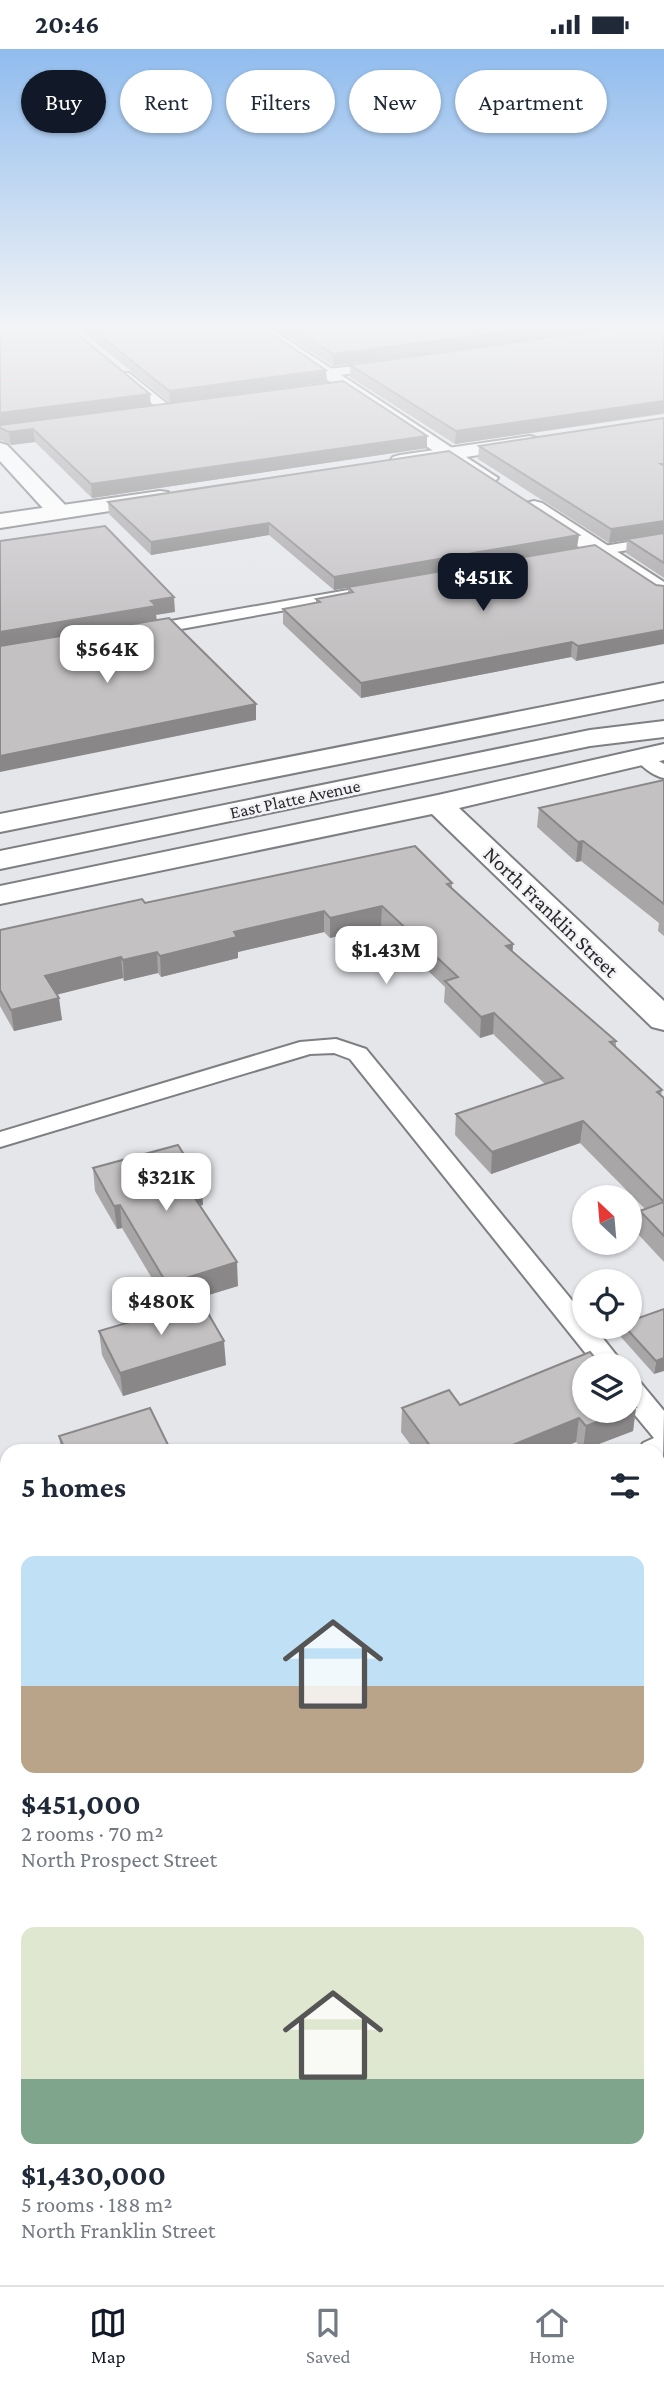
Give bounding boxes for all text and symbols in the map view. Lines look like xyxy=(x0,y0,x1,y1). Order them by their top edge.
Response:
text: 20:46 xyxy=(35,10,100,39)
chip: Buy xyxy=(21,70,106,133)
chip: Rent xyxy=(120,70,212,133)
chip: Filters xyxy=(226,70,335,133)
chip: New xyxy=(349,70,441,133)
chip: Apartment xyxy=(455,70,607,133)
pin: $451K xyxy=(434,553,532,613)
text: $451K xyxy=(454,563,512,589)
pin: $564K xyxy=(58,625,156,685)
text: $564K xyxy=(76,635,138,661)
street label: East Platte Avenue xyxy=(228,775,362,823)
street label: North Franklin Street xyxy=(479,842,624,983)
pin: $1.43M xyxy=(329,927,443,986)
text: $1.43M xyxy=(351,936,421,962)
pin: $321K xyxy=(117,1153,215,1213)
text: $321K xyxy=(137,1163,195,1189)
north arrow xyxy=(572,1185,642,1255)
map controls xyxy=(572,1185,642,1423)
button: locate xyxy=(572,1269,642,1339)
pin: $480K xyxy=(112,1277,210,1337)
text: $480K xyxy=(128,1287,194,1313)
button: layers xyxy=(572,1353,642,1423)
icon: filters xyxy=(606,1467,644,1505)
text: 5 homes xyxy=(21,1470,126,1503)
icon: home xyxy=(270,1601,396,1727)
text: $451,000 xyxy=(21,1787,141,1820)
text: 2 rooms · 70 m² xyxy=(21,1820,164,1846)
text: North Prospect Street xyxy=(21,1846,217,1872)
icon: home xyxy=(270,1972,396,2098)
text: $1,430,000 xyxy=(21,2158,166,2191)
text: 5 rooms · 188 m² xyxy=(21,2191,173,2217)
text: North Franklin Street xyxy=(21,2217,215,2243)
tab: Map xyxy=(89,2304,127,2367)
tab: Saved xyxy=(306,2304,350,2367)
tab: Home xyxy=(529,2304,575,2367)

